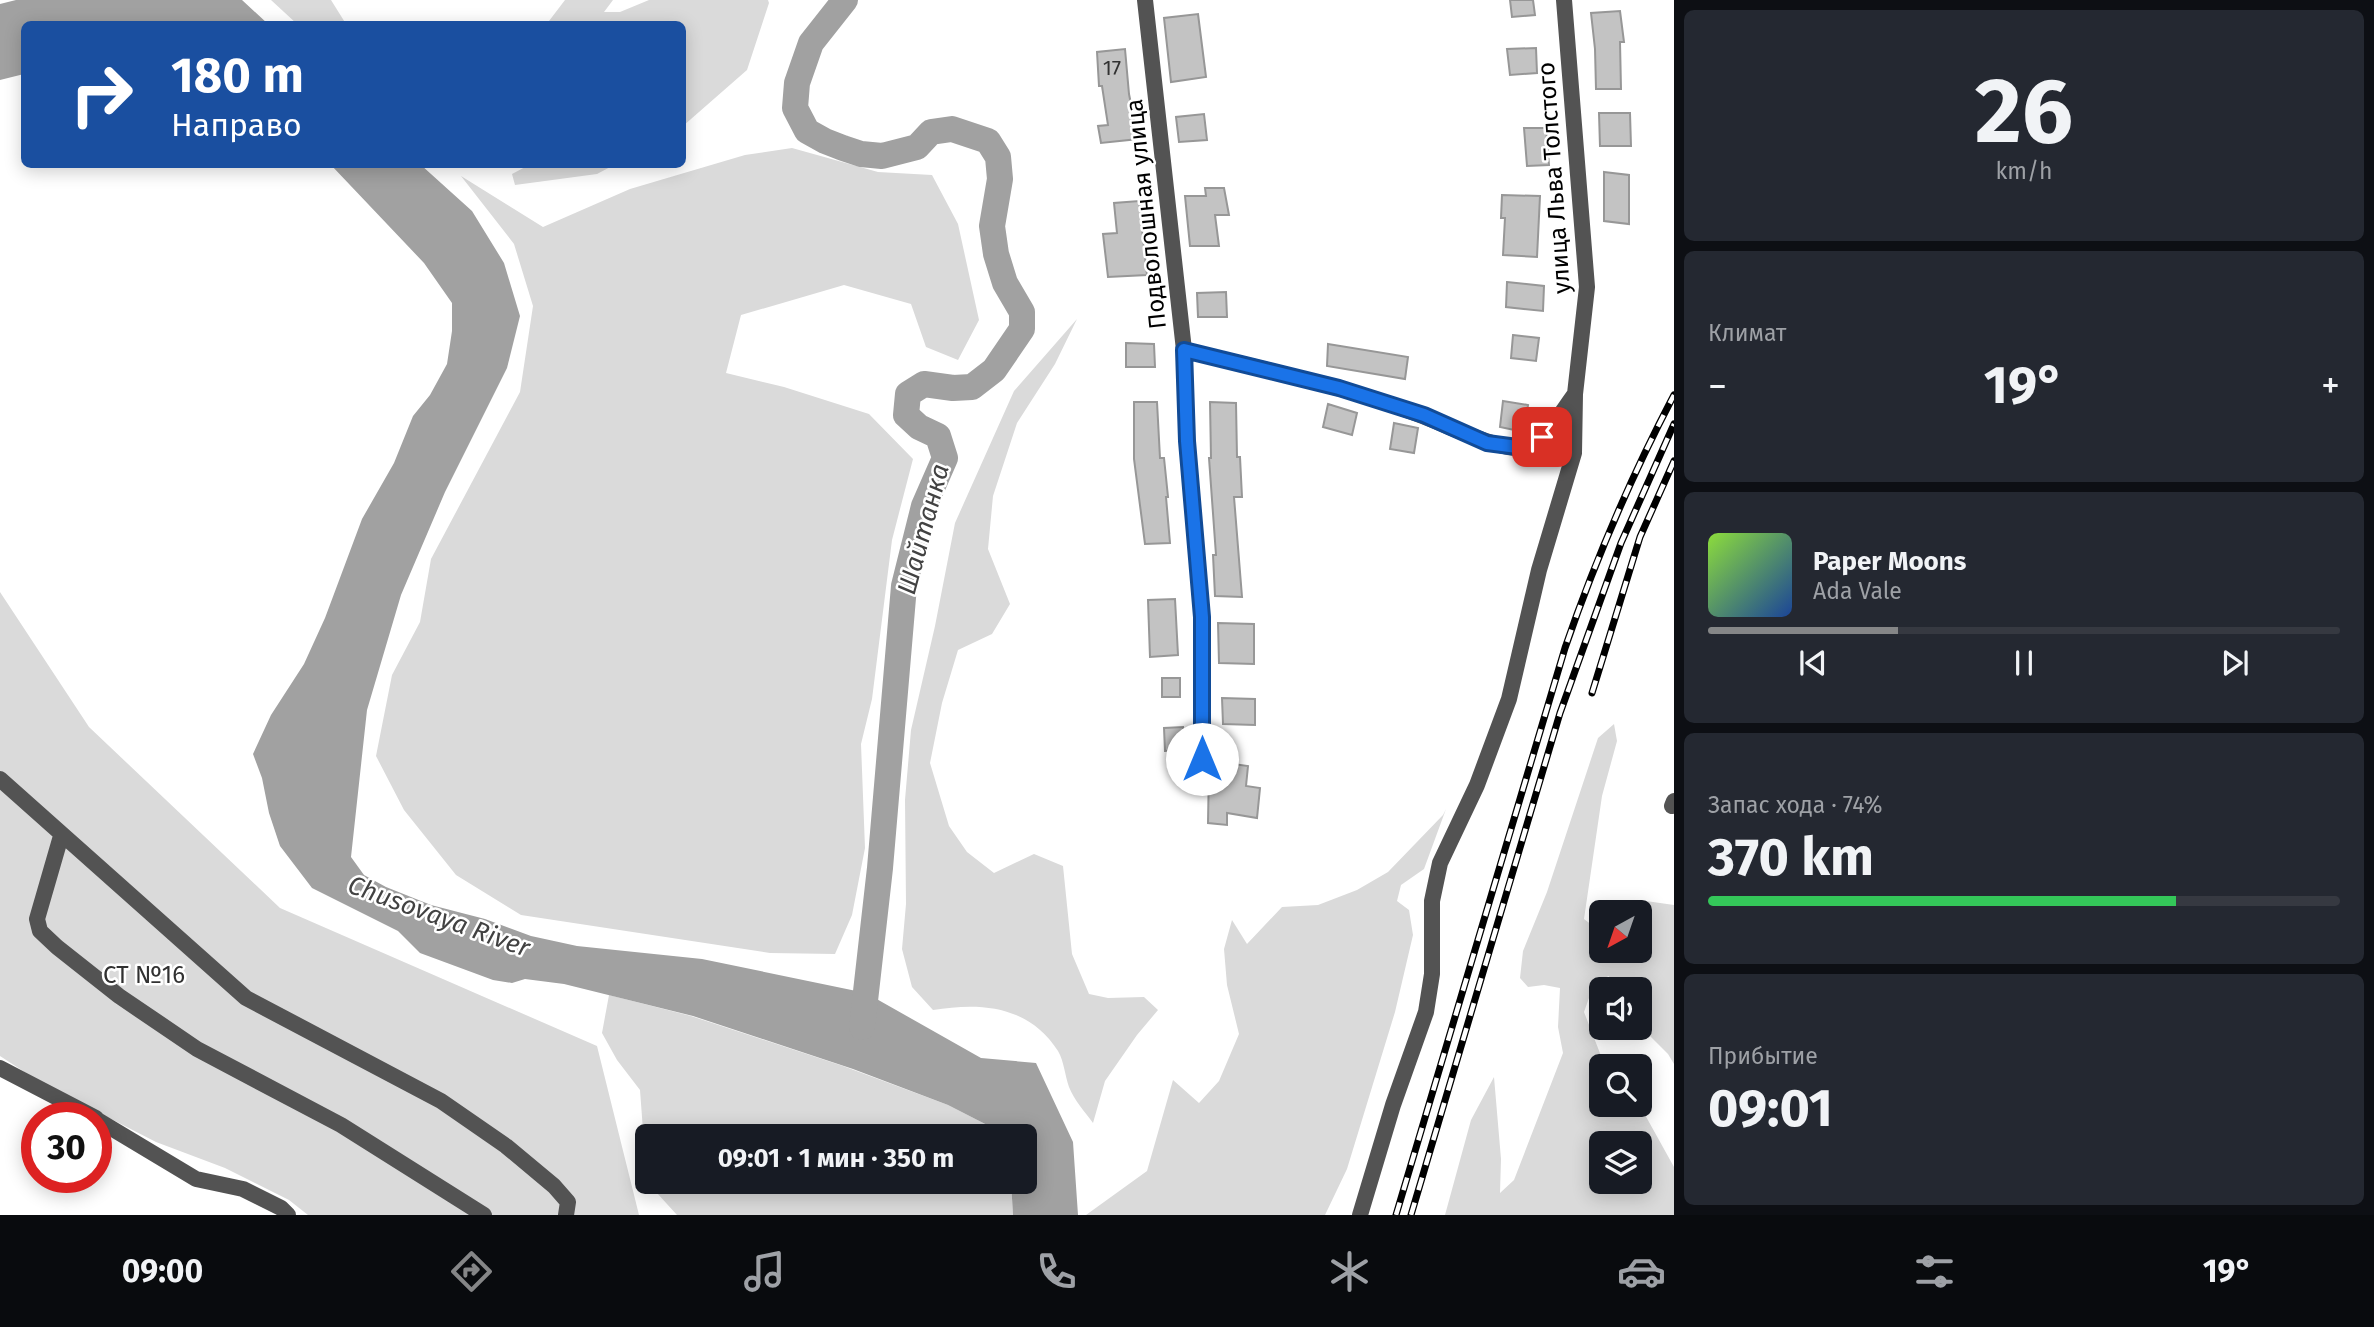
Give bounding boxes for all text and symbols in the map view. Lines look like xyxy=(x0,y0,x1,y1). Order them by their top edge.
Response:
text: 180 m xyxy=(171,46,304,105)
icon: right xyxy=(56,49,147,140)
house number: 17 xyxy=(1103,55,1121,81)
text: 26 xyxy=(1975,57,2073,166)
street label: улица Льва Толстого xyxy=(1532,61,1576,295)
street label: Подволошная улица xyxy=(1120,98,1172,330)
text: Направо xyxy=(171,106,302,144)
text: km/h xyxy=(1996,157,2052,185)
text: Климат xyxy=(1708,319,1786,347)
text: 19° xyxy=(1984,354,2064,417)
text: − xyxy=(1708,363,1727,409)
text: + xyxy=(2321,363,2340,409)
pin xyxy=(1512,407,1572,467)
icon: arrive xyxy=(1523,418,1561,456)
water label: Шайтанка xyxy=(891,460,956,598)
text: Paper Moons xyxy=(1813,546,1966,577)
text: Ada Vale xyxy=(1813,577,1902,605)
icon: previous xyxy=(1794,644,1832,682)
icon: pause xyxy=(2005,644,2043,682)
icon: next xyxy=(2216,644,2254,682)
position arrow xyxy=(1165,722,1239,796)
text: Запас хода · 74% xyxy=(1708,791,1882,819)
text: 370 km xyxy=(1708,826,1874,889)
water label: Chusovaya River xyxy=(344,869,535,964)
north arrow xyxy=(1589,900,1652,962)
map controls xyxy=(1589,900,1652,1194)
park label: СТ №16 xyxy=(103,961,185,989)
button: sound xyxy=(1589,977,1652,1040)
text: Прибытие xyxy=(1708,1042,1818,1070)
button: search xyxy=(1589,1054,1652,1117)
text: 09:01 xyxy=(1708,1077,1833,1140)
speed limit sign: 30 xyxy=(21,1102,112,1193)
button: layers xyxy=(1589,1131,1652,1194)
text: 09:01 · 1 мин · 350 m xyxy=(718,1143,954,1174)
icon: directions xyxy=(447,1247,496,1296)
icon: music xyxy=(740,1247,789,1296)
icon: phone xyxy=(1032,1247,1081,1296)
icon: climate xyxy=(1325,1247,1374,1296)
icon: car xyxy=(1617,1247,1666,1296)
icon: filters xyxy=(1910,1247,1959,1296)
text: 09:00 xyxy=(122,1252,203,1290)
text: 19° xyxy=(2203,1252,2252,1290)

